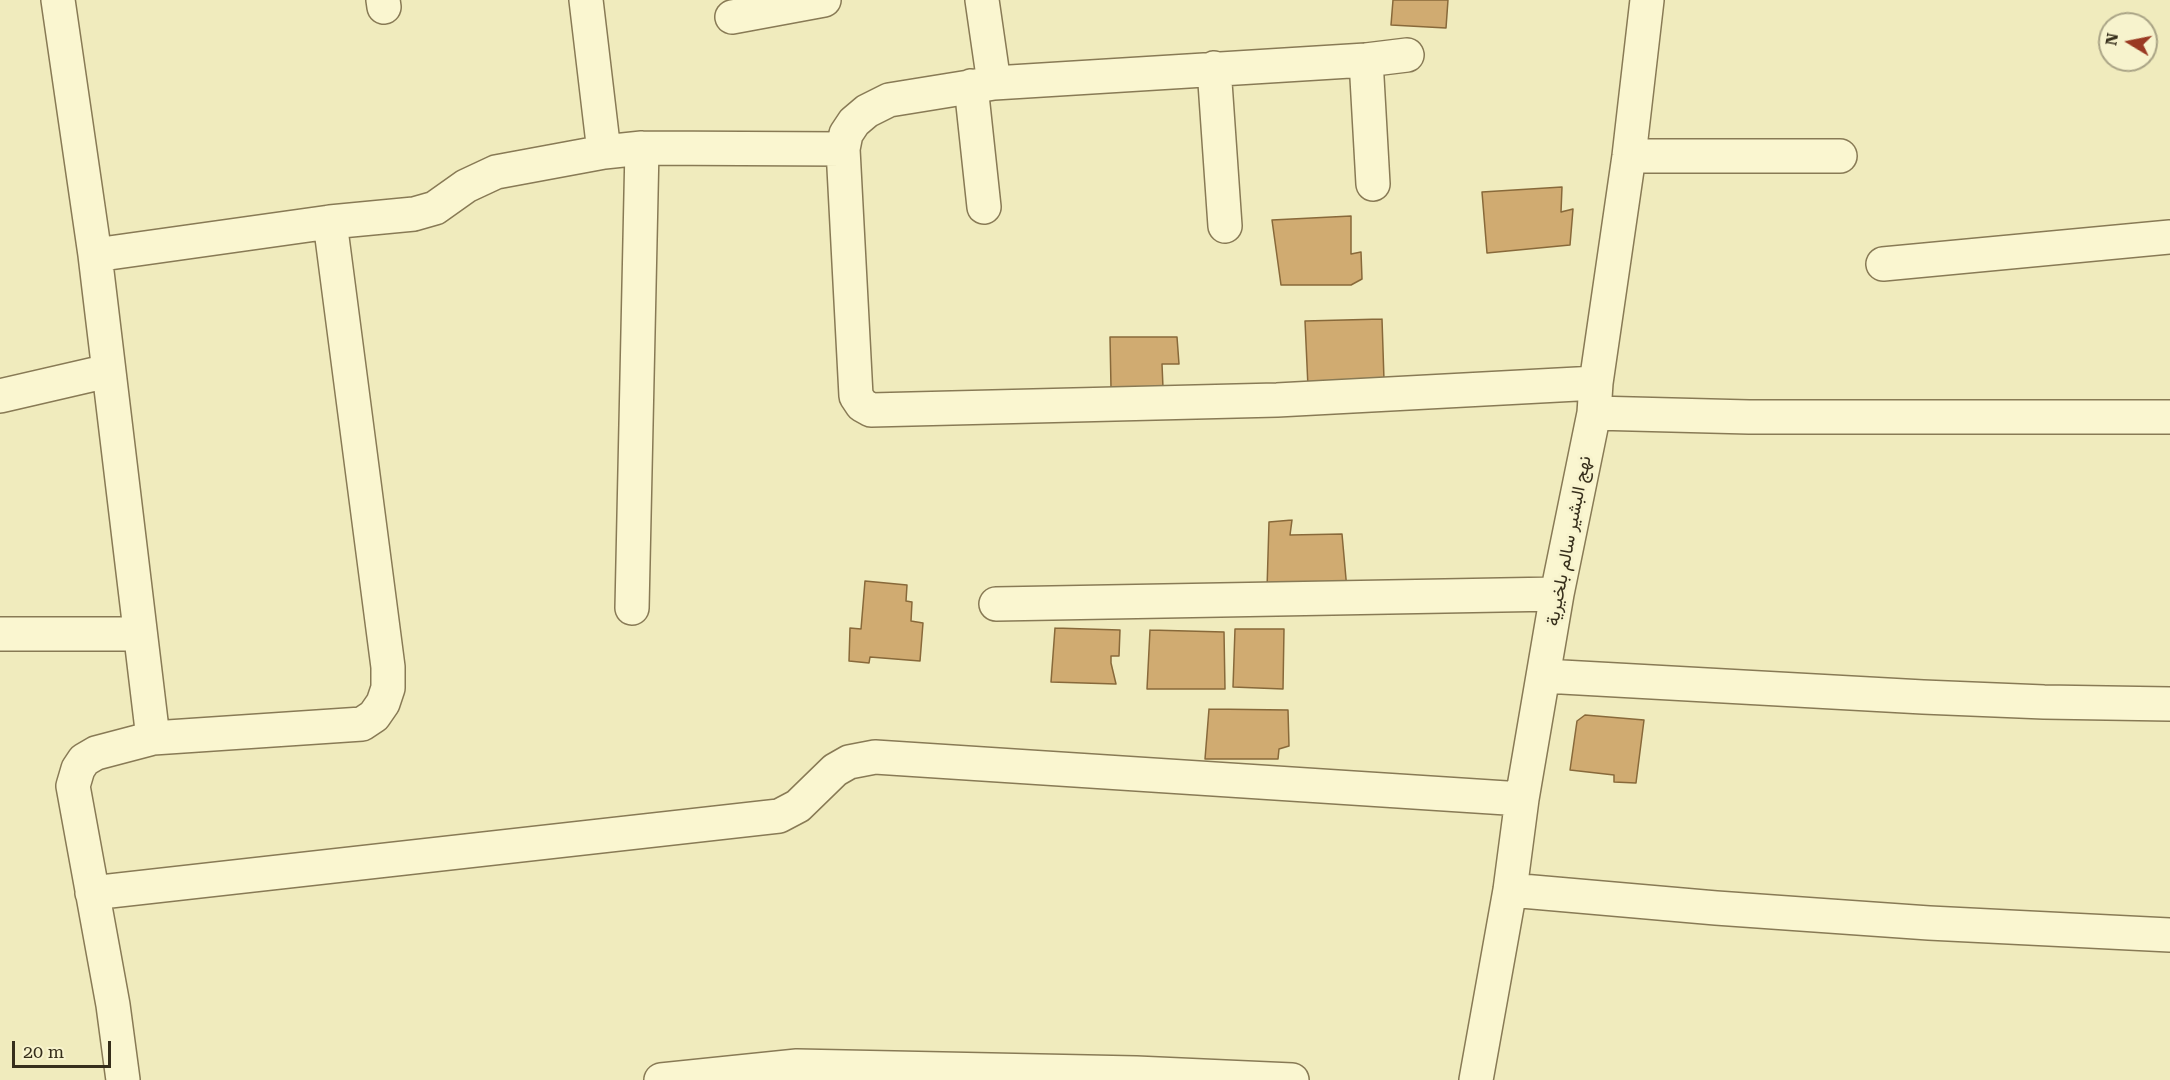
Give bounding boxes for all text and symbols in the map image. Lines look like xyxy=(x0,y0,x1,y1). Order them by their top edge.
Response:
north arrow xyxy=(2098,12,2158,72)
text: N xyxy=(2101,31,2122,47)
street label: نهج البشير سالم بلخيرية xyxy=(1542,454,1596,628)
scale bar xyxy=(15,1029,114,1067)
text: 20 m xyxy=(23,1041,64,1062)

